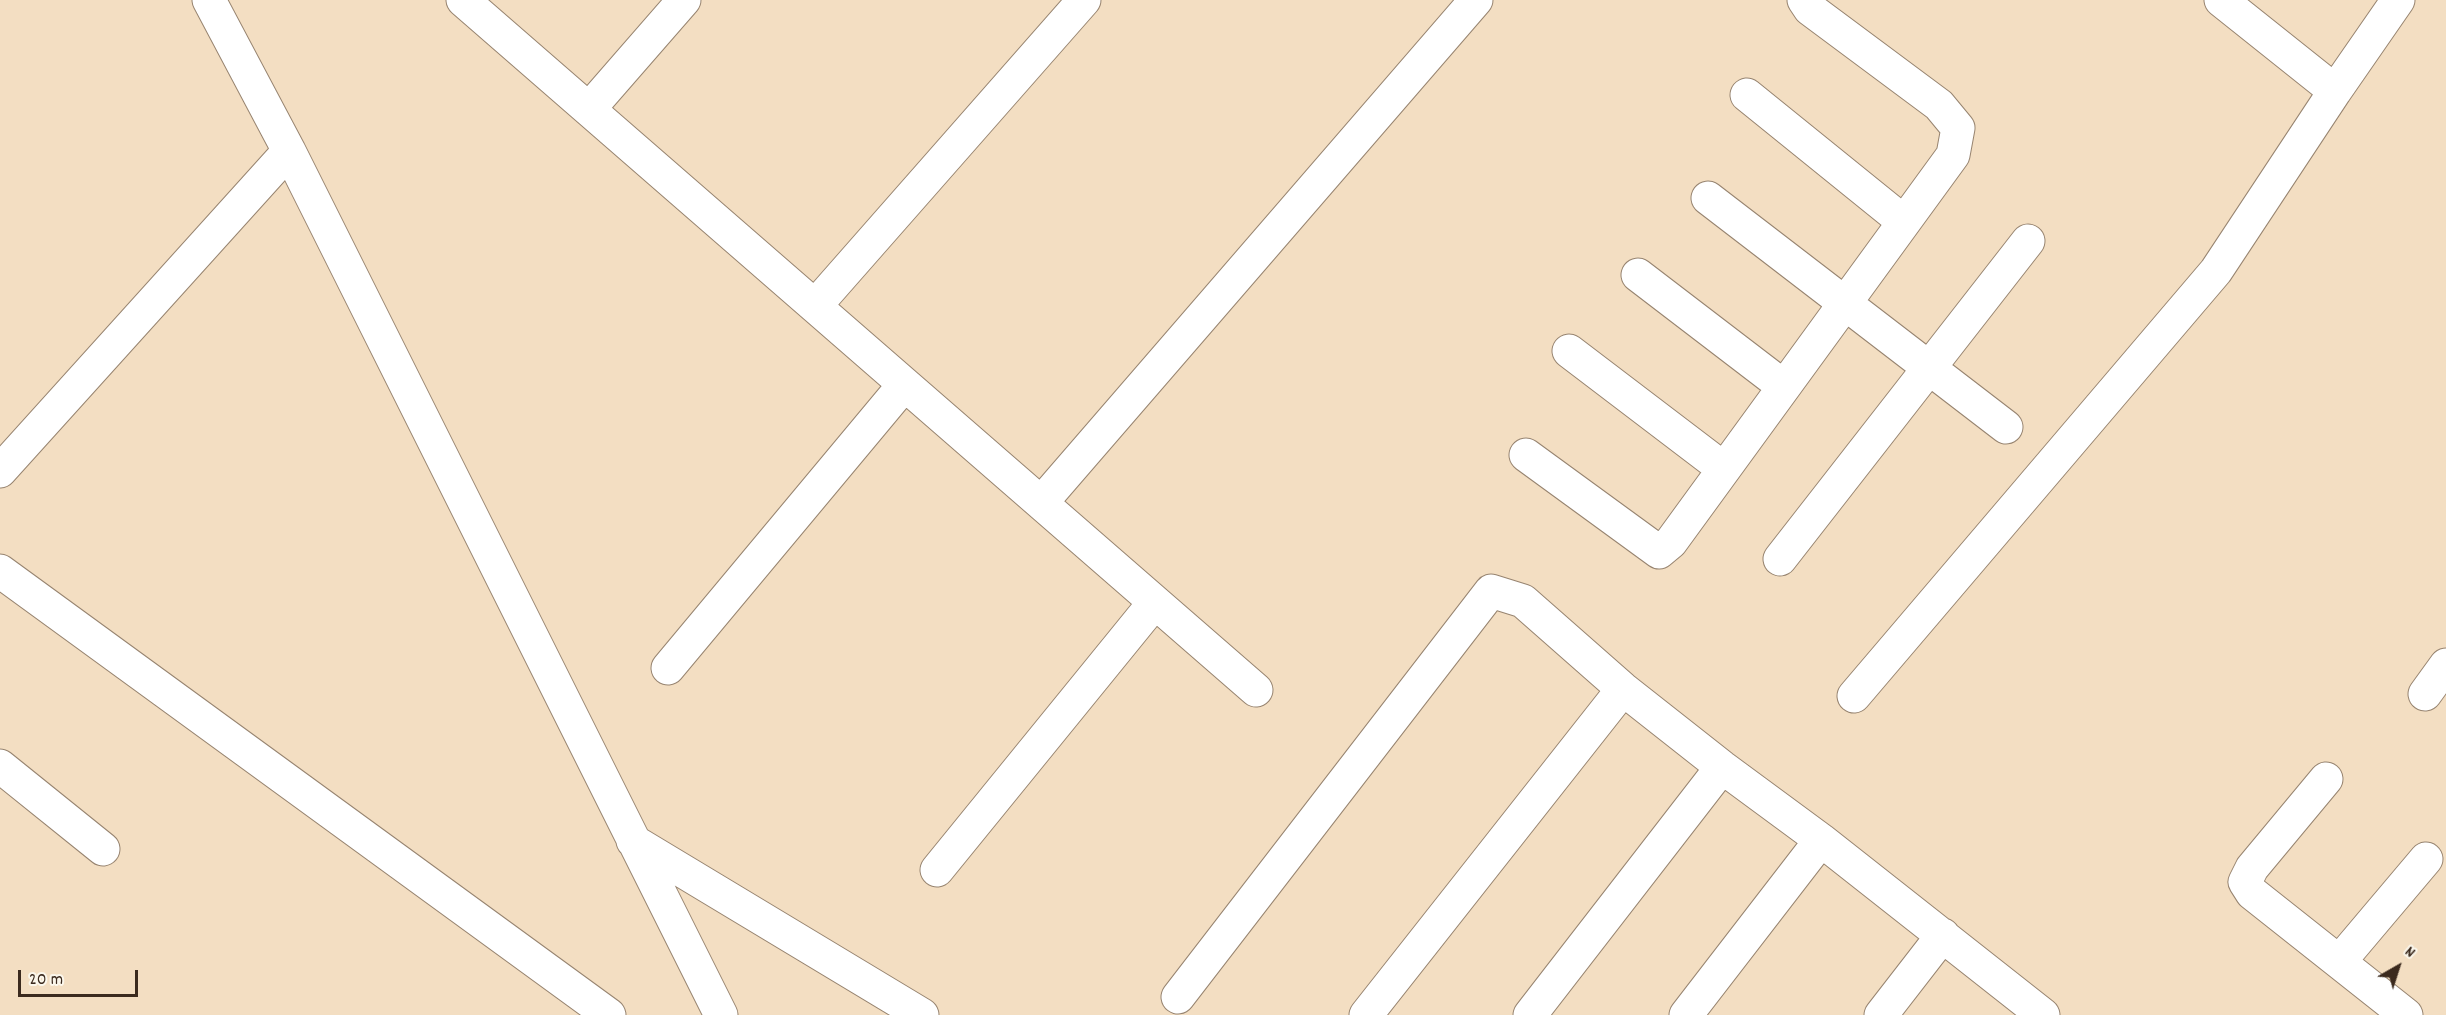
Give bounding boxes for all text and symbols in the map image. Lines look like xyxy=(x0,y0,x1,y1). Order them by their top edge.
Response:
north arrow xyxy=(2368,937,2428,997)
text: N xyxy=(2399,941,2420,964)
scale bar xyxy=(21,958,141,996)
text: 20 m xyxy=(29,968,63,993)

